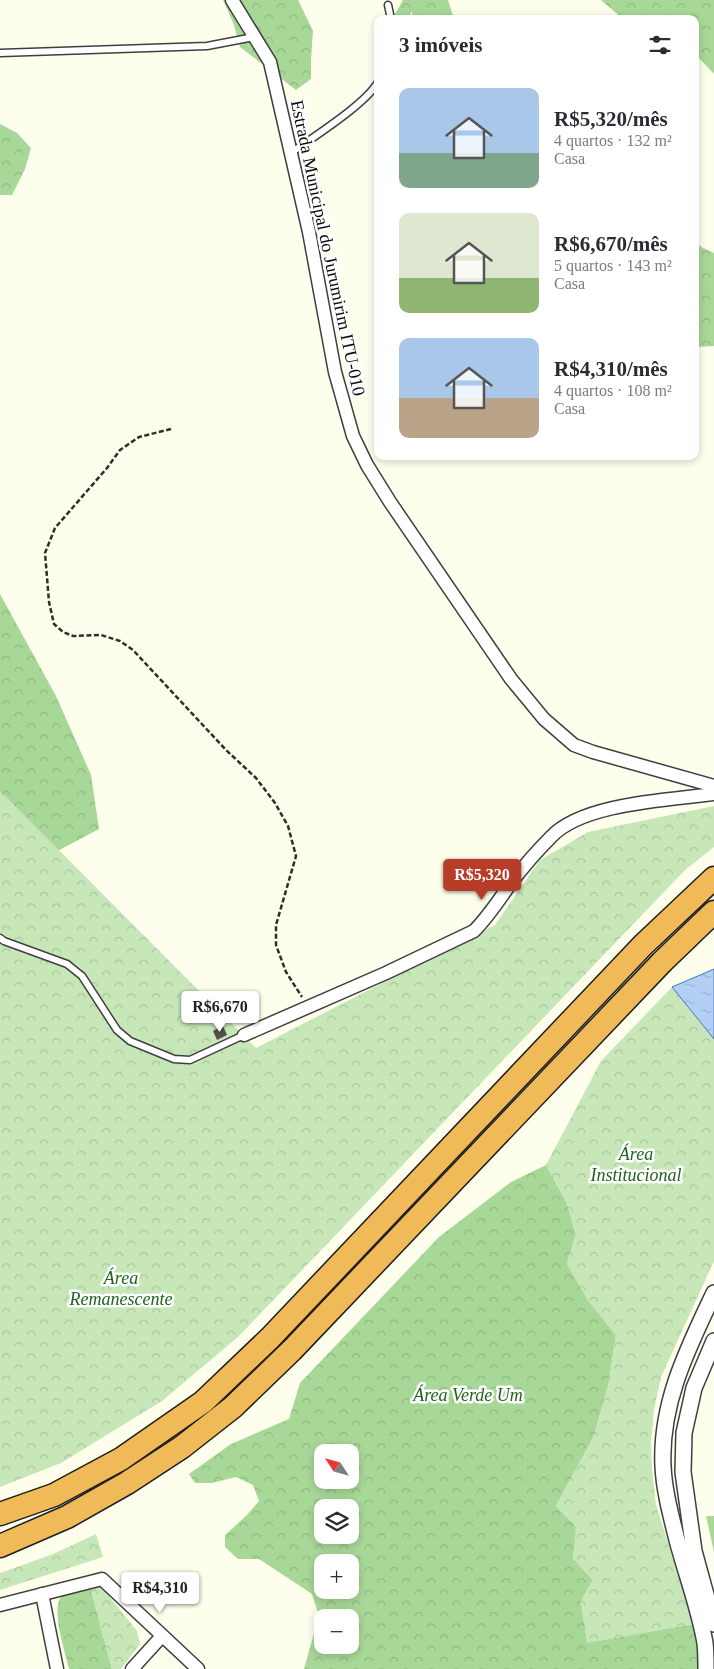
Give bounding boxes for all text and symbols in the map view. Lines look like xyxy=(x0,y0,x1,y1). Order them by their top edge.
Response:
icon: filters xyxy=(646,31,674,59)
text: 3 imóveis xyxy=(399,33,482,57)
street label: Estrada Municipal do Jurumirim ITU-010 xyxy=(287,98,369,398)
text: R$5,320/mês xyxy=(554,107,668,131)
icon: home xyxy=(439,108,499,168)
text: 4 quartos · 132 m² xyxy=(554,132,672,149)
text: Casa xyxy=(554,150,585,167)
text: R$6,670/mês xyxy=(554,232,668,256)
icon: home xyxy=(439,233,499,293)
text: 5 quartos · 143 m² xyxy=(554,257,672,274)
text: Casa xyxy=(554,275,585,292)
text: R$4,310/mês xyxy=(554,357,668,381)
icon: home xyxy=(439,358,499,418)
text: 4 quartos · 108 m² xyxy=(554,382,672,399)
text: Casa xyxy=(554,400,585,417)
pin: R$5,320 xyxy=(436,858,528,901)
text: R$5,320 xyxy=(454,866,510,883)
pin: R$6,670 xyxy=(174,990,266,1033)
text: R$6,670 xyxy=(192,998,248,1015)
park label: Área Institucional xyxy=(590,1143,682,1185)
park label: Área Remanescente xyxy=(69,1267,172,1309)
park label: Área Verde Um xyxy=(412,1384,523,1405)
north arrow xyxy=(314,1444,359,1489)
map controls xyxy=(314,1444,359,1654)
button: layers xyxy=(314,1499,359,1544)
button: + xyxy=(314,1554,359,1599)
pin: R$4,310 xyxy=(114,1572,206,1614)
text: R$4,310 xyxy=(132,1579,188,1596)
button: − xyxy=(314,1609,359,1654)

